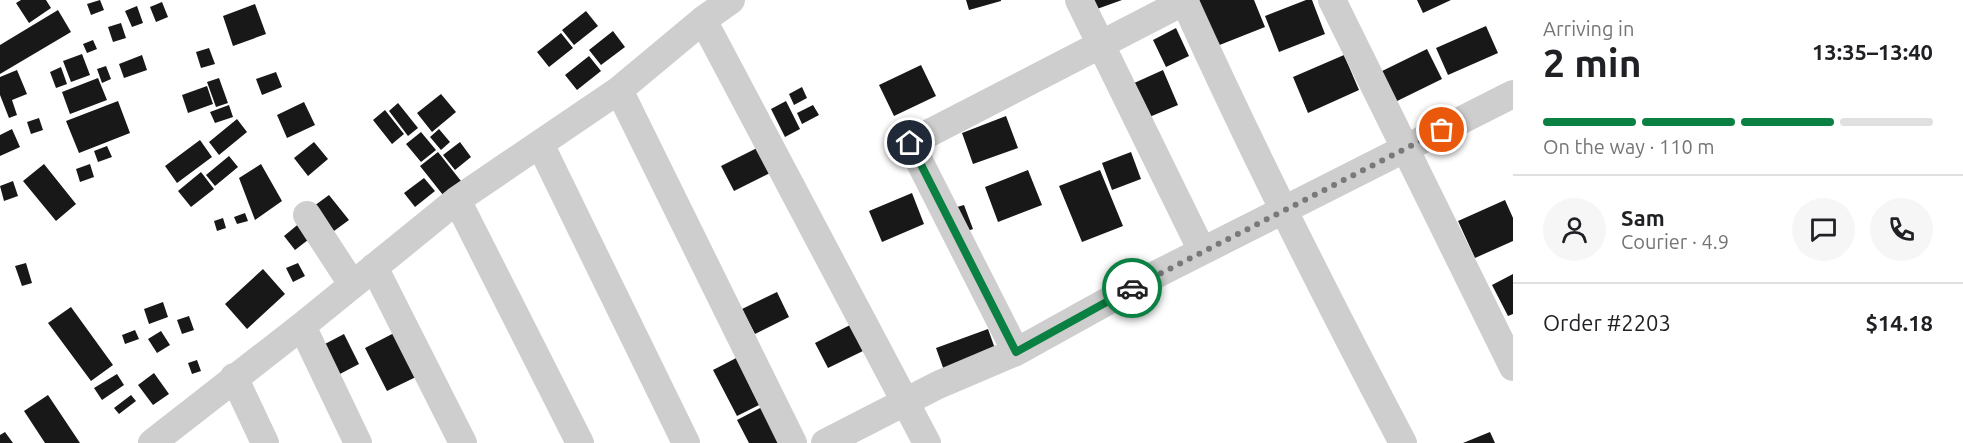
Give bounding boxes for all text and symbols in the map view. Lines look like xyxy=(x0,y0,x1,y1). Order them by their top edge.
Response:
text: Arriving in xyxy=(1543,17,1634,40)
text: 13:35–13:40 xyxy=(1812,39,1933,64)
text: 2 min xyxy=(1543,41,1642,84)
pin xyxy=(1416,104,1467,155)
icon: bag xyxy=(1425,113,1458,146)
pin xyxy=(884,117,935,168)
icon: home xyxy=(893,126,926,159)
text: On the way · 110 m xyxy=(1543,135,1715,158)
button: person xyxy=(1543,198,1606,261)
button: chat xyxy=(1792,198,1855,261)
button: phone xyxy=(1870,198,1933,261)
text: Sam xyxy=(1621,205,1665,230)
text: Courier · 4.9 xyxy=(1621,230,1729,253)
courier xyxy=(1102,258,1162,318)
icon: car xyxy=(1116,272,1149,305)
text: Order #2203 xyxy=(1543,310,1671,335)
text: $14.18 xyxy=(1866,310,1933,335)

